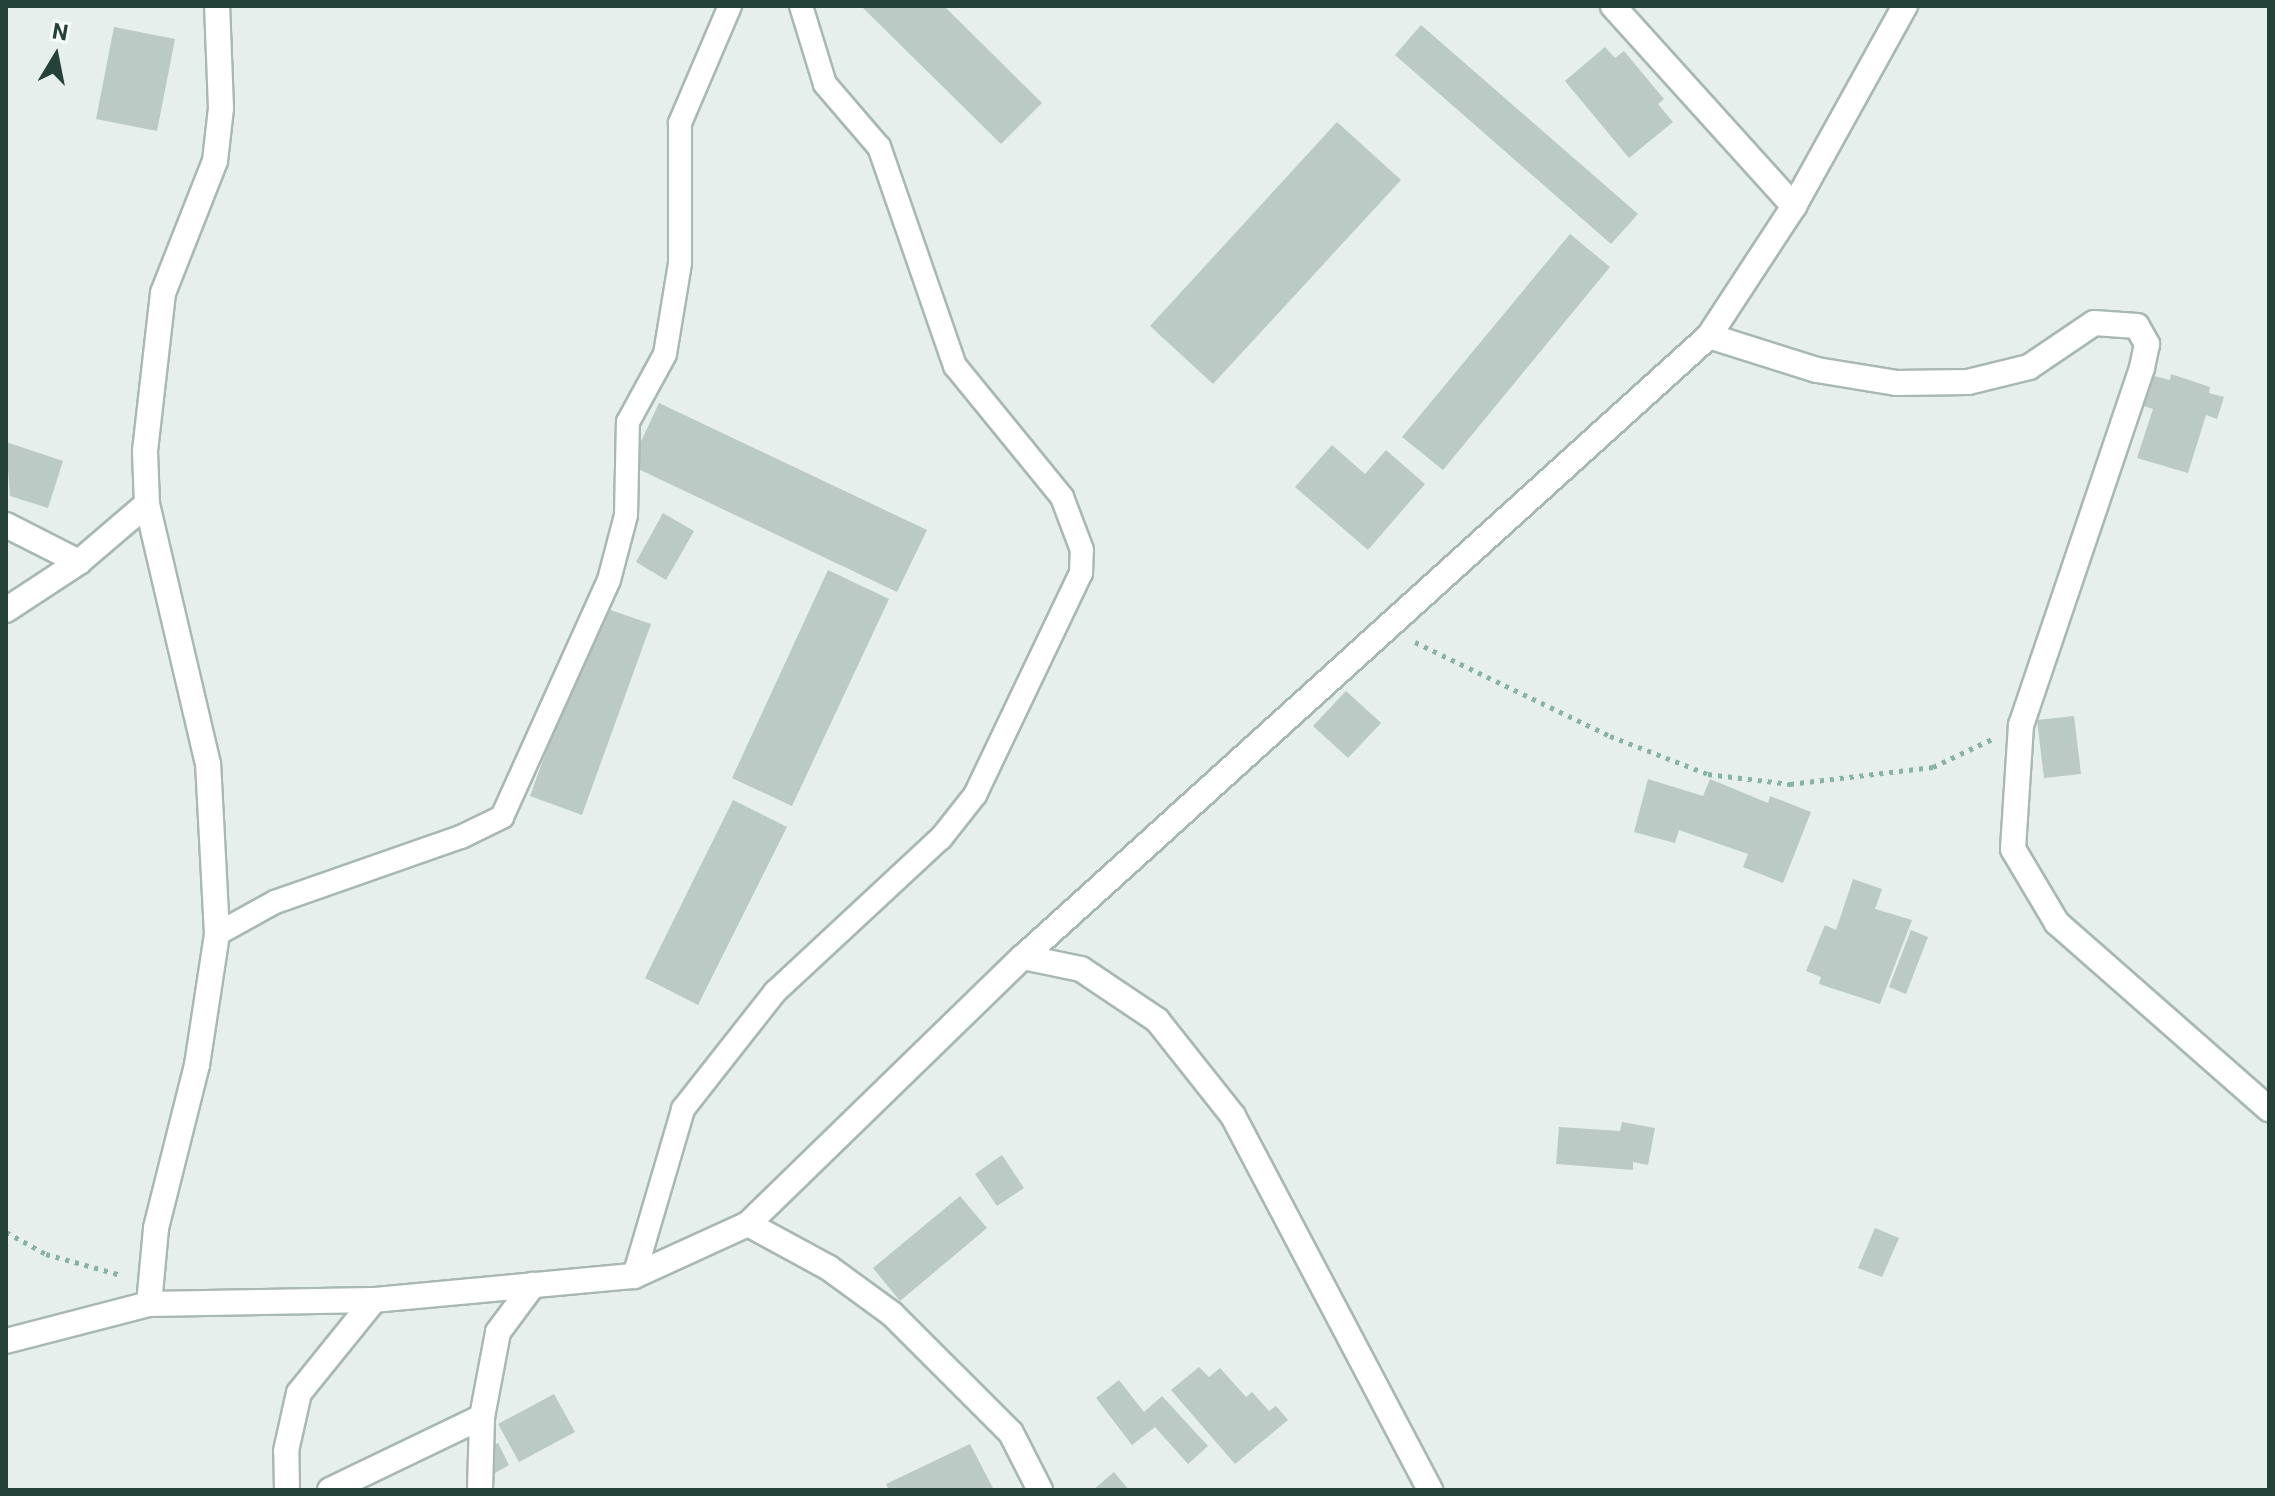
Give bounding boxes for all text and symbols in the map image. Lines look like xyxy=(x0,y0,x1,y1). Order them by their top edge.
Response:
north arrow xyxy=(16,16,96,96)
text: N xyxy=(50,18,70,46)

